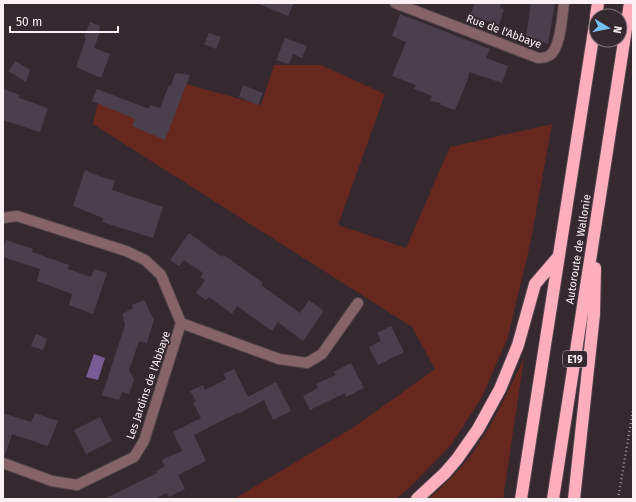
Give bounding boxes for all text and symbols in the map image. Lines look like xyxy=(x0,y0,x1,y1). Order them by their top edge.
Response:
scale bar xyxy=(10,8,118,34)
north arrow xyxy=(588,8,628,48)
street label: Rue de l'Abbaye xyxy=(464,12,543,51)
text: 50 m xyxy=(16,15,42,29)
text: N xyxy=(610,25,624,34)
street label: Autoroute de Wallonie xyxy=(563,193,594,305)
street label: Les Jardins de l'Abbaye xyxy=(124,329,173,441)
road number: E19 xyxy=(563,351,587,367)

